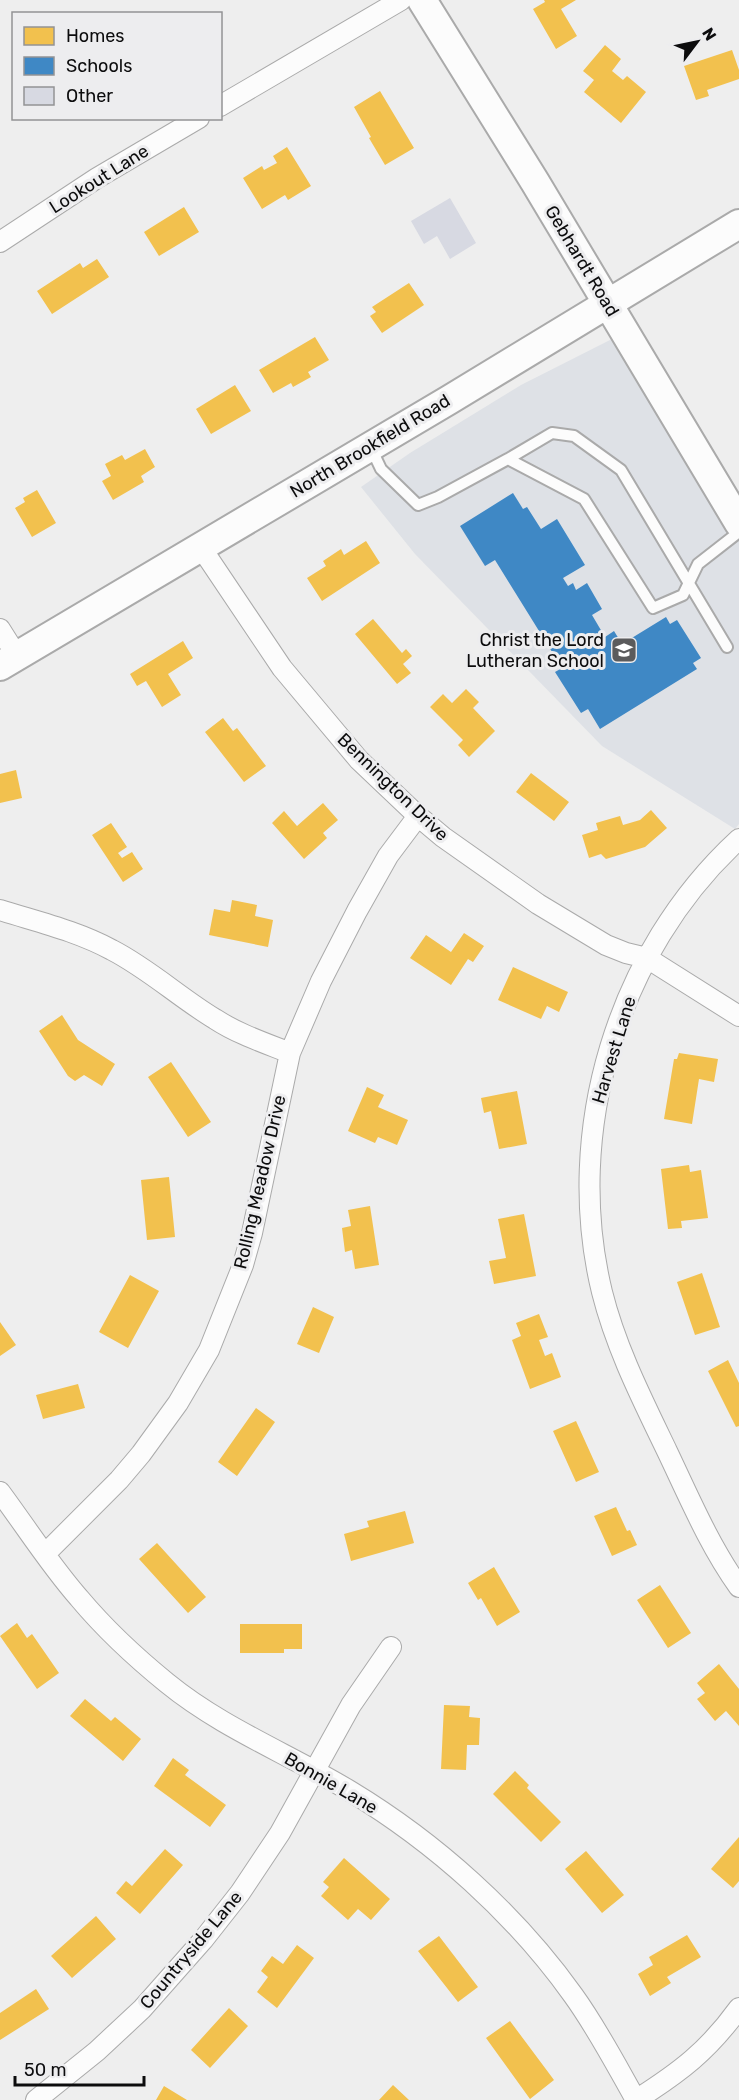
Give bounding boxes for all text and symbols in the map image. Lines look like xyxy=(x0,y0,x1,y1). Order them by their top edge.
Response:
legend xyxy=(12,12,222,120)
north arrow xyxy=(667,12,727,72)
text: N xyxy=(698,24,720,44)
text: Homes xyxy=(66,25,124,47)
text: Schools xyxy=(66,55,132,77)
text: Other xyxy=(66,85,113,107)
street label: Lookout Lane xyxy=(45,140,153,218)
street label: Gebhardt Road xyxy=(540,202,624,320)
street label: North Brookfield Road xyxy=(286,389,454,503)
place label: Christ the Lord Lutheran School xyxy=(466,629,604,672)
school or university icon: Christ the Lord Lutheran School xyxy=(609,635,639,665)
street label: Bennington Drive xyxy=(333,728,453,846)
street label: Harvest Lane xyxy=(587,994,641,1106)
street label: Rolling Meadow Drive xyxy=(229,1093,291,1271)
street label: Bonnie Lane xyxy=(280,1747,382,1819)
street label: Countryside Lane xyxy=(135,1887,247,2013)
scale bar xyxy=(15,2049,144,2087)
text: 50 m xyxy=(24,2059,67,2081)

